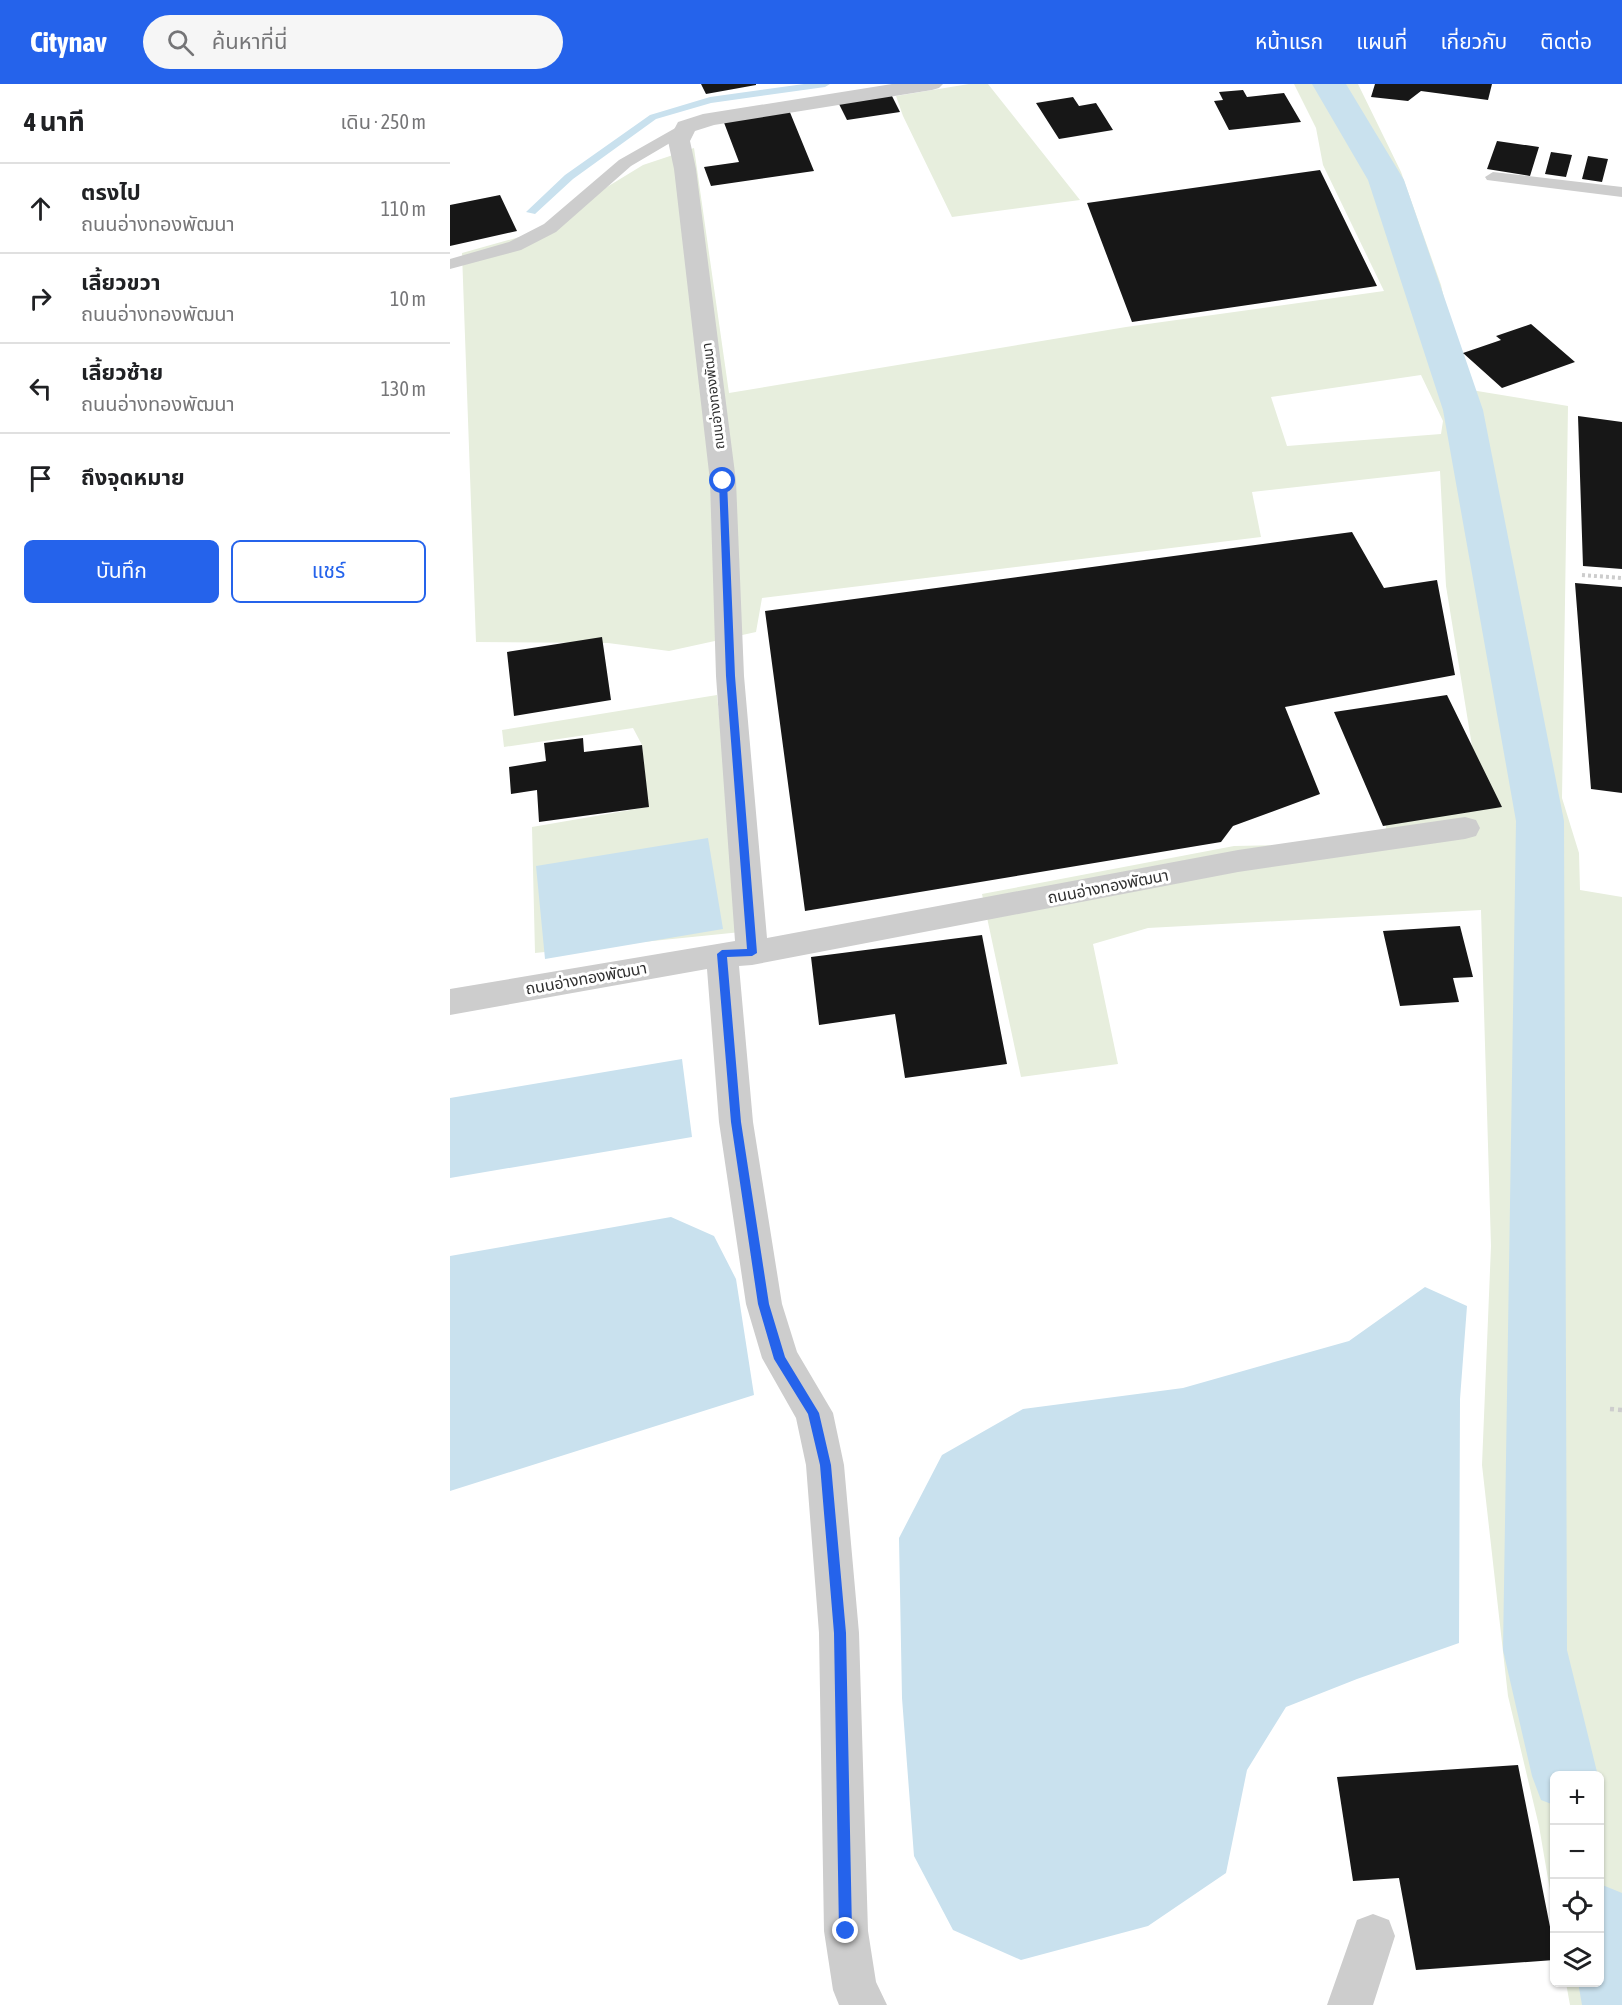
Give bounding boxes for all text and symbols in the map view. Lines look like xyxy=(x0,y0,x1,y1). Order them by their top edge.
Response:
search box xyxy=(143,15,563,69)
text: Citynav xyxy=(30,26,107,58)
icon: search xyxy=(164,26,197,59)
text: ค้นหาที่นี่ xyxy=(212,28,288,54)
text: หน้าแรก xyxy=(1255,29,1323,53)
text: แผนที่ xyxy=(1356,29,1407,53)
text: เกี่ยวกับ xyxy=(1440,29,1507,53)
text: ติดต่อ xyxy=(1540,29,1592,53)
text: 4 นาที xyxy=(24,107,85,137)
text: เดิน · 250 m xyxy=(341,110,426,133)
text: ตรงไป xyxy=(81,179,141,205)
icon: ahead xyxy=(24,192,57,225)
text: 110 m xyxy=(381,197,426,220)
text: ถนนอ่างทองพัฒนา xyxy=(81,212,235,235)
text: เลี้ยวขวา xyxy=(81,269,161,295)
icon: right xyxy=(24,282,57,315)
text: 10 m xyxy=(390,287,426,310)
text: ถนนอ่างทองพัฒนา xyxy=(81,302,235,325)
street label: ถนนอ่างทองพัฒนา xyxy=(699,342,727,450)
text: เลี้ยวซ้าย xyxy=(81,359,163,385)
icon: left xyxy=(24,372,57,405)
text: 130 m xyxy=(381,377,426,400)
text: ถนนอ่างทองพัฒนา xyxy=(81,392,235,415)
icon: arrive xyxy=(24,462,57,495)
text: ถึงจุดหมาย xyxy=(81,464,185,490)
route start xyxy=(709,467,735,493)
button: บันทึก xyxy=(24,540,219,603)
button: แชร์ xyxy=(231,540,426,603)
street label: ถนนอ่างทองพัฒนา xyxy=(1046,865,1170,907)
street label: ถนนอ่างทองพัฒนา xyxy=(524,958,648,998)
map controls xyxy=(1550,1771,1604,1987)
button: + xyxy=(1550,1771,1604,1825)
button: − xyxy=(1550,1825,1604,1879)
button: locate xyxy=(1550,1879,1604,1933)
route end xyxy=(832,1917,858,1943)
button: layers xyxy=(1550,1933,1604,1987)

